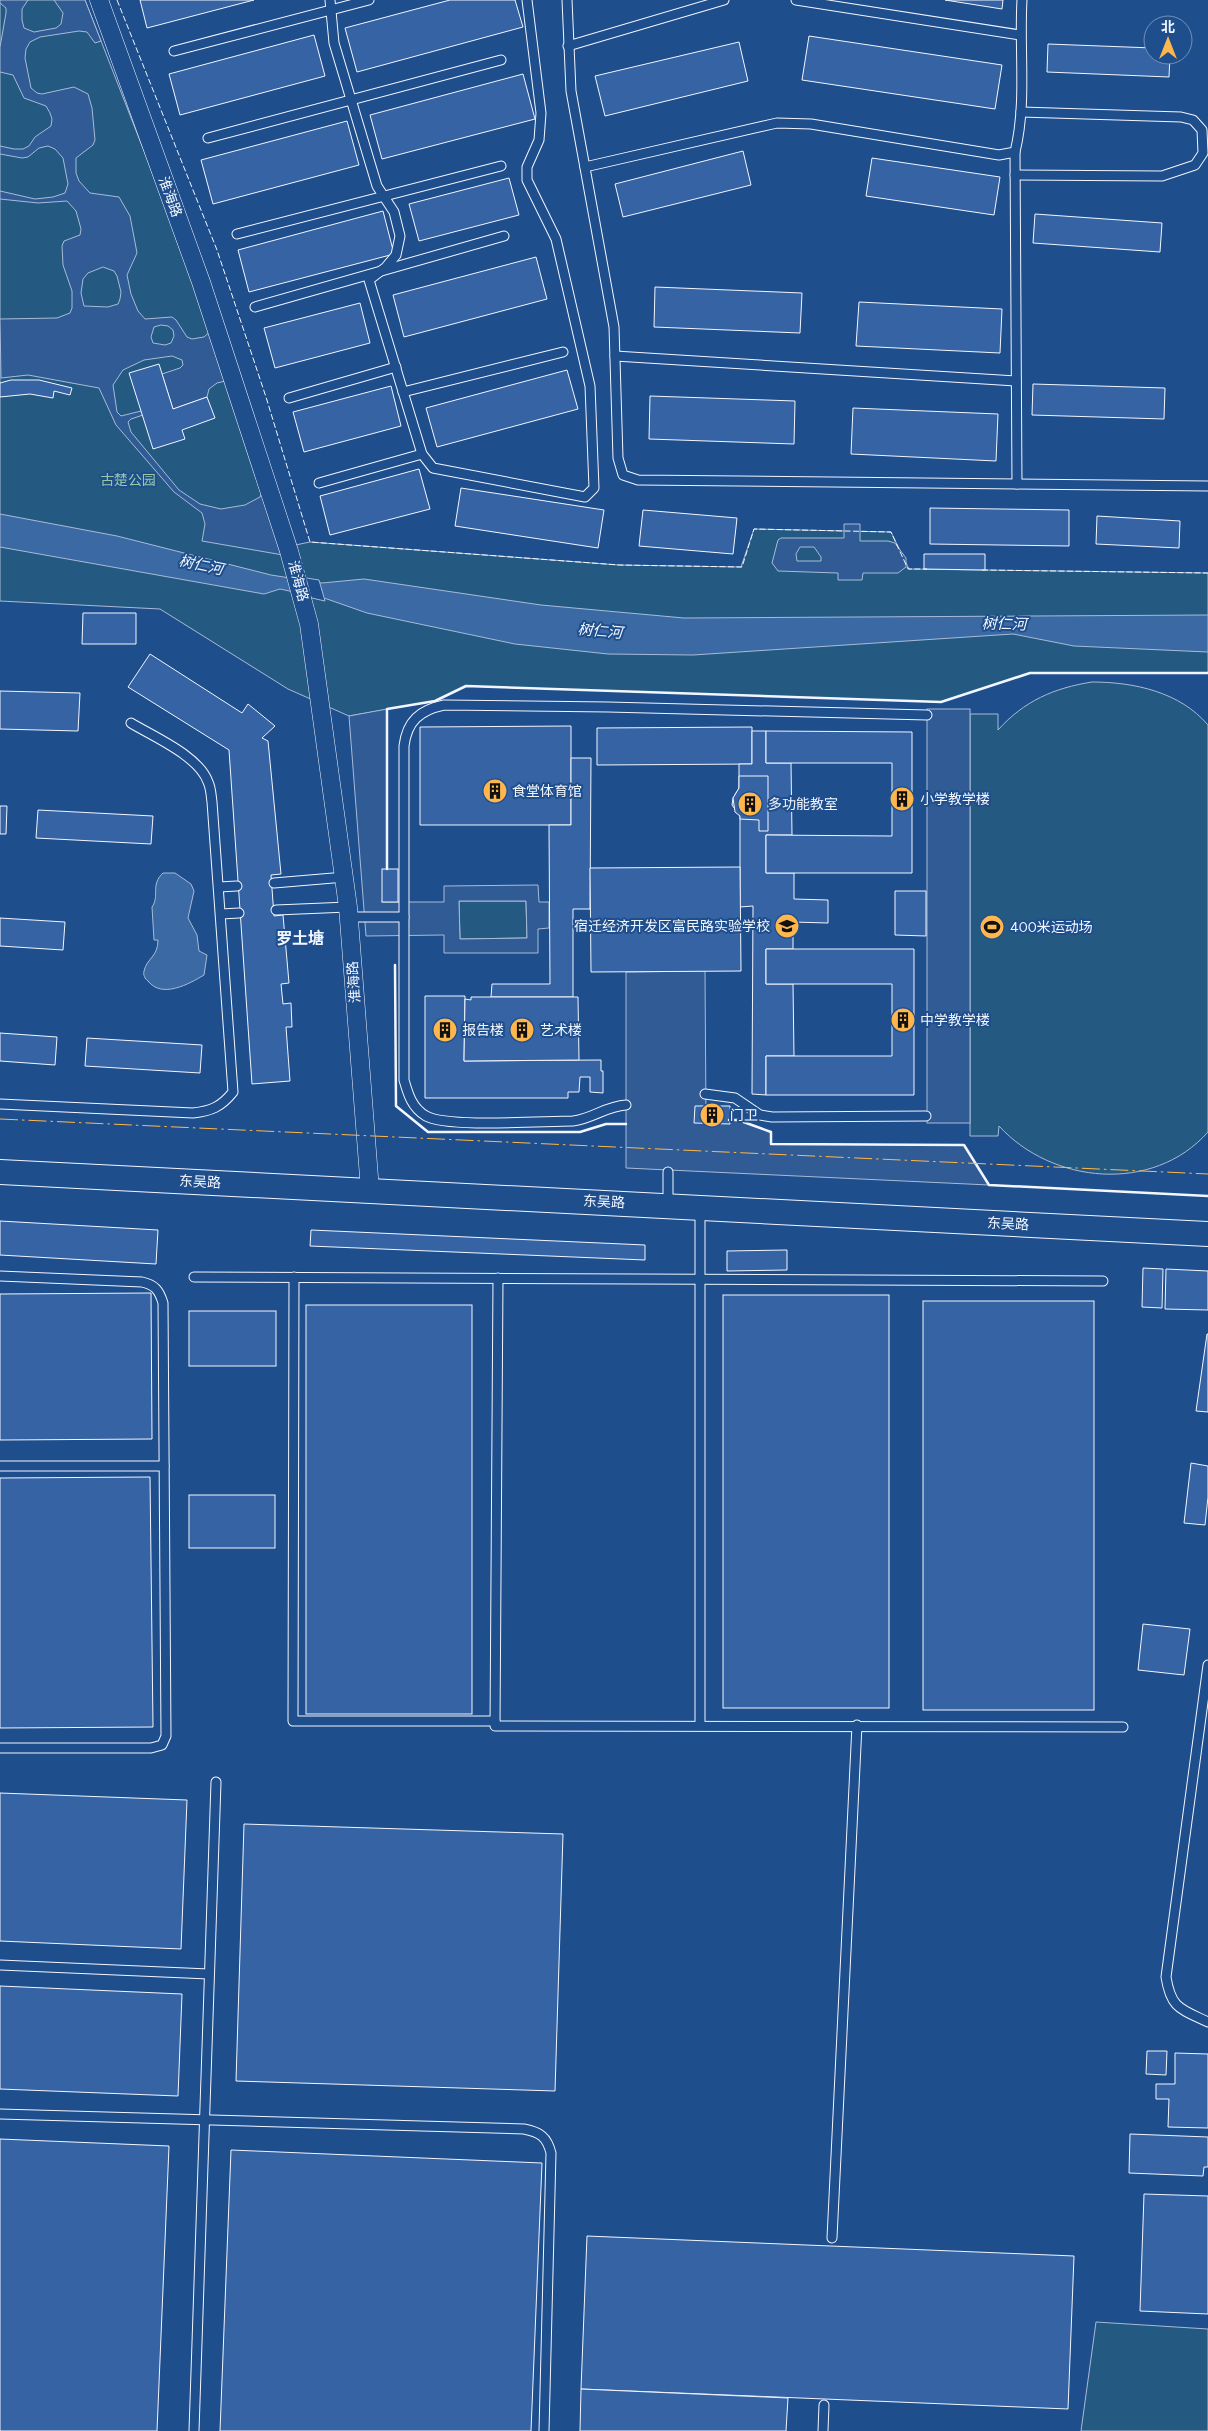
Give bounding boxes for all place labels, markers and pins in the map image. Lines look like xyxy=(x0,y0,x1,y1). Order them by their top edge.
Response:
building icon: 食堂体育馆 xyxy=(482,778,508,804)
place label: 食堂体育馆 xyxy=(512,783,582,800)
building icon: 小学教学楼 xyxy=(889,786,915,812)
building icon: 多功能教室 xyxy=(737,791,763,817)
place label: 小学教学楼 xyxy=(920,791,990,808)
place label: 多功能教室 xyxy=(768,796,838,813)
school or university icon: 宿迁经济开发区富民路实验学校 xyxy=(774,913,800,939)
sports icon: 400米运动场 xyxy=(979,914,1005,940)
place label: 宿迁经济开发区富民路实验学校 xyxy=(574,918,770,935)
place label: 400米运动场 xyxy=(1010,919,1093,936)
building icon: 中学教学楼 xyxy=(890,1007,916,1033)
place label: 中学教学楼 xyxy=(920,1012,990,1029)
building icon: 报告楼 xyxy=(432,1017,458,1043)
building icon: 艺术楼 xyxy=(509,1017,535,1043)
place label: 报告楼 xyxy=(462,1022,504,1039)
place label: 艺术楼 xyxy=(540,1022,582,1039)
building icon: 门卫 xyxy=(699,1102,725,1128)
place label: 门卫 xyxy=(730,1107,758,1124)

